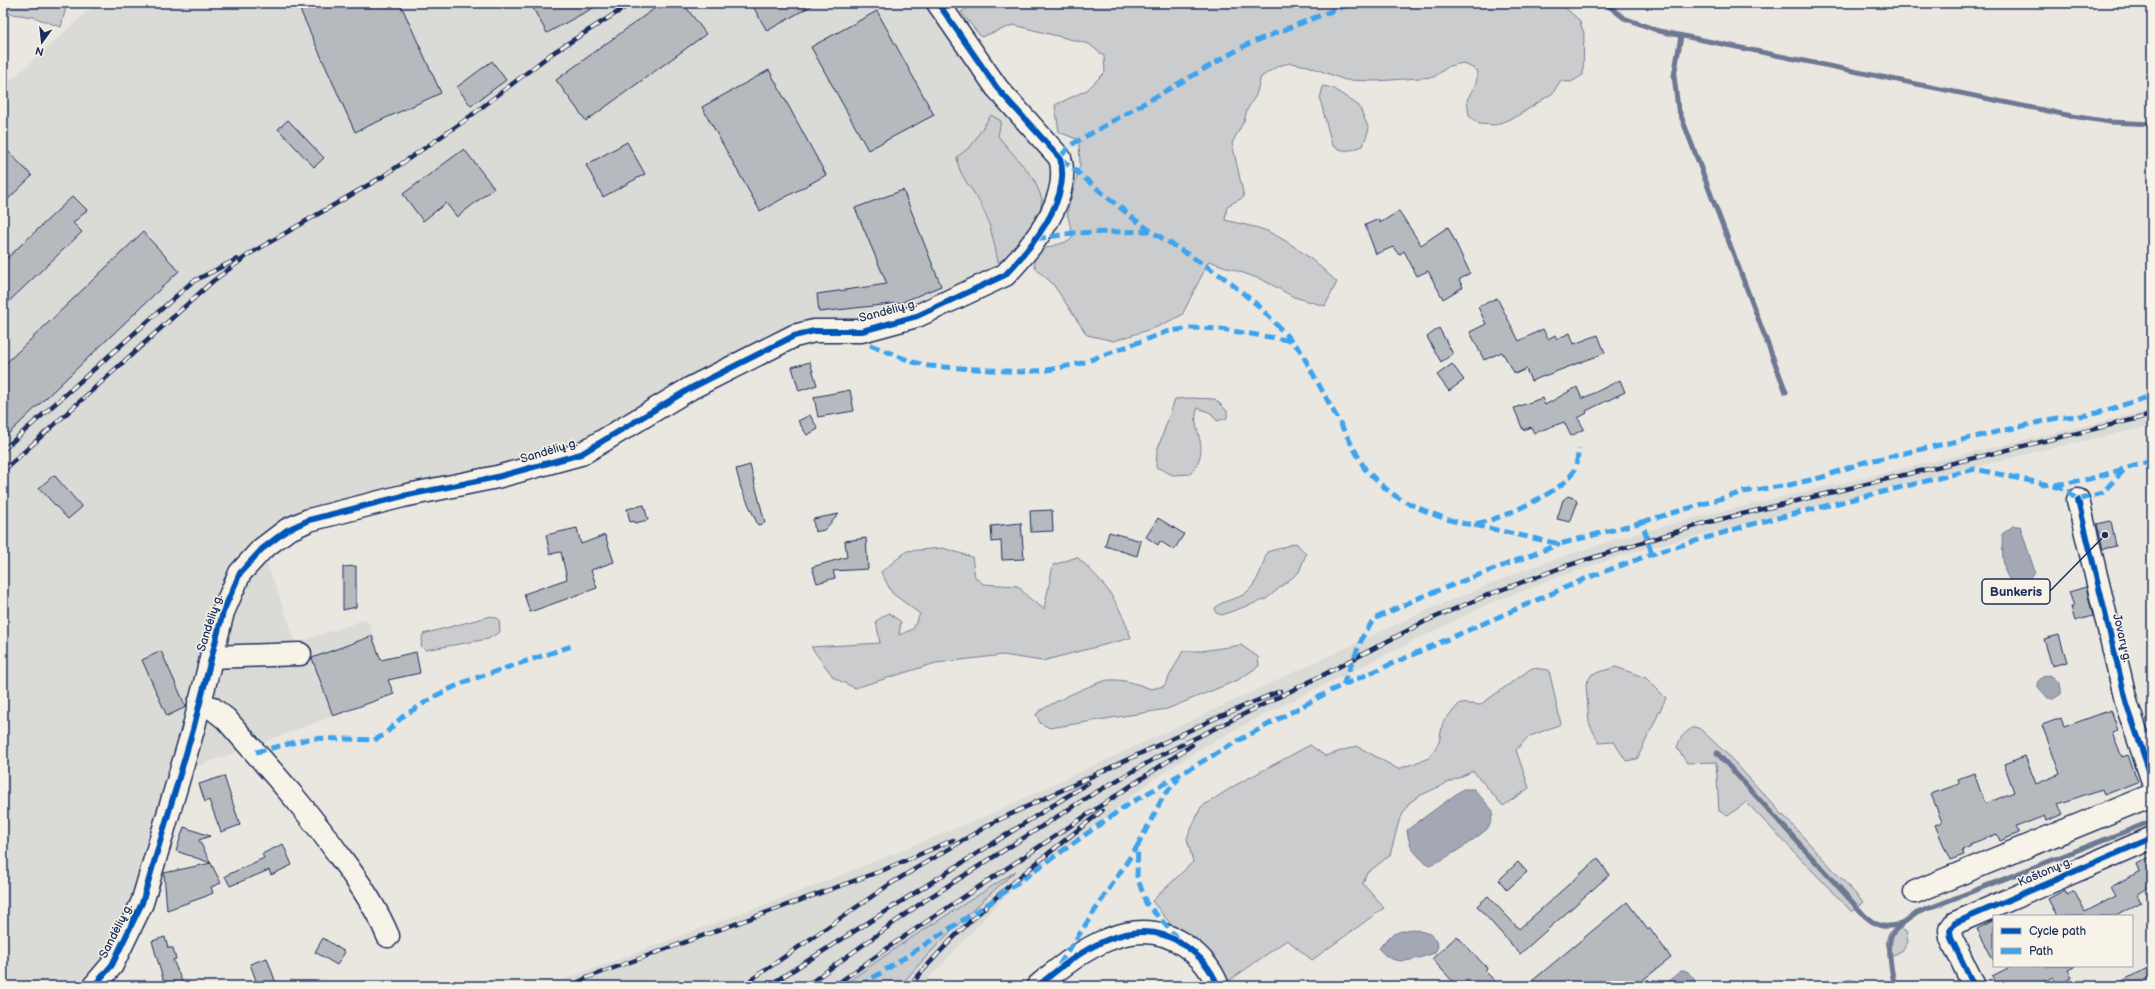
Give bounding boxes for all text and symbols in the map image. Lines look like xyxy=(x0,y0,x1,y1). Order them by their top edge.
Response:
north arrow xyxy=(22,22,62,62)
text: N xyxy=(34,44,45,59)
street label: Sandėlių g. xyxy=(857,296,919,326)
street label: Sandėlių g. xyxy=(519,435,579,467)
callout: Bunkeris xyxy=(1982,579,2050,604)
text: Bunkeris xyxy=(1990,584,2042,600)
street label: Sandėlių g. xyxy=(194,593,226,653)
street label: Jovarų g. xyxy=(2109,612,2135,664)
street label: Kaštonų g. xyxy=(2016,854,2074,890)
street label: Sandėlių g. xyxy=(96,901,136,961)
legend xyxy=(1993,915,2133,967)
text: Cycle path xyxy=(2029,924,2086,939)
text: Path xyxy=(2029,944,2054,959)

